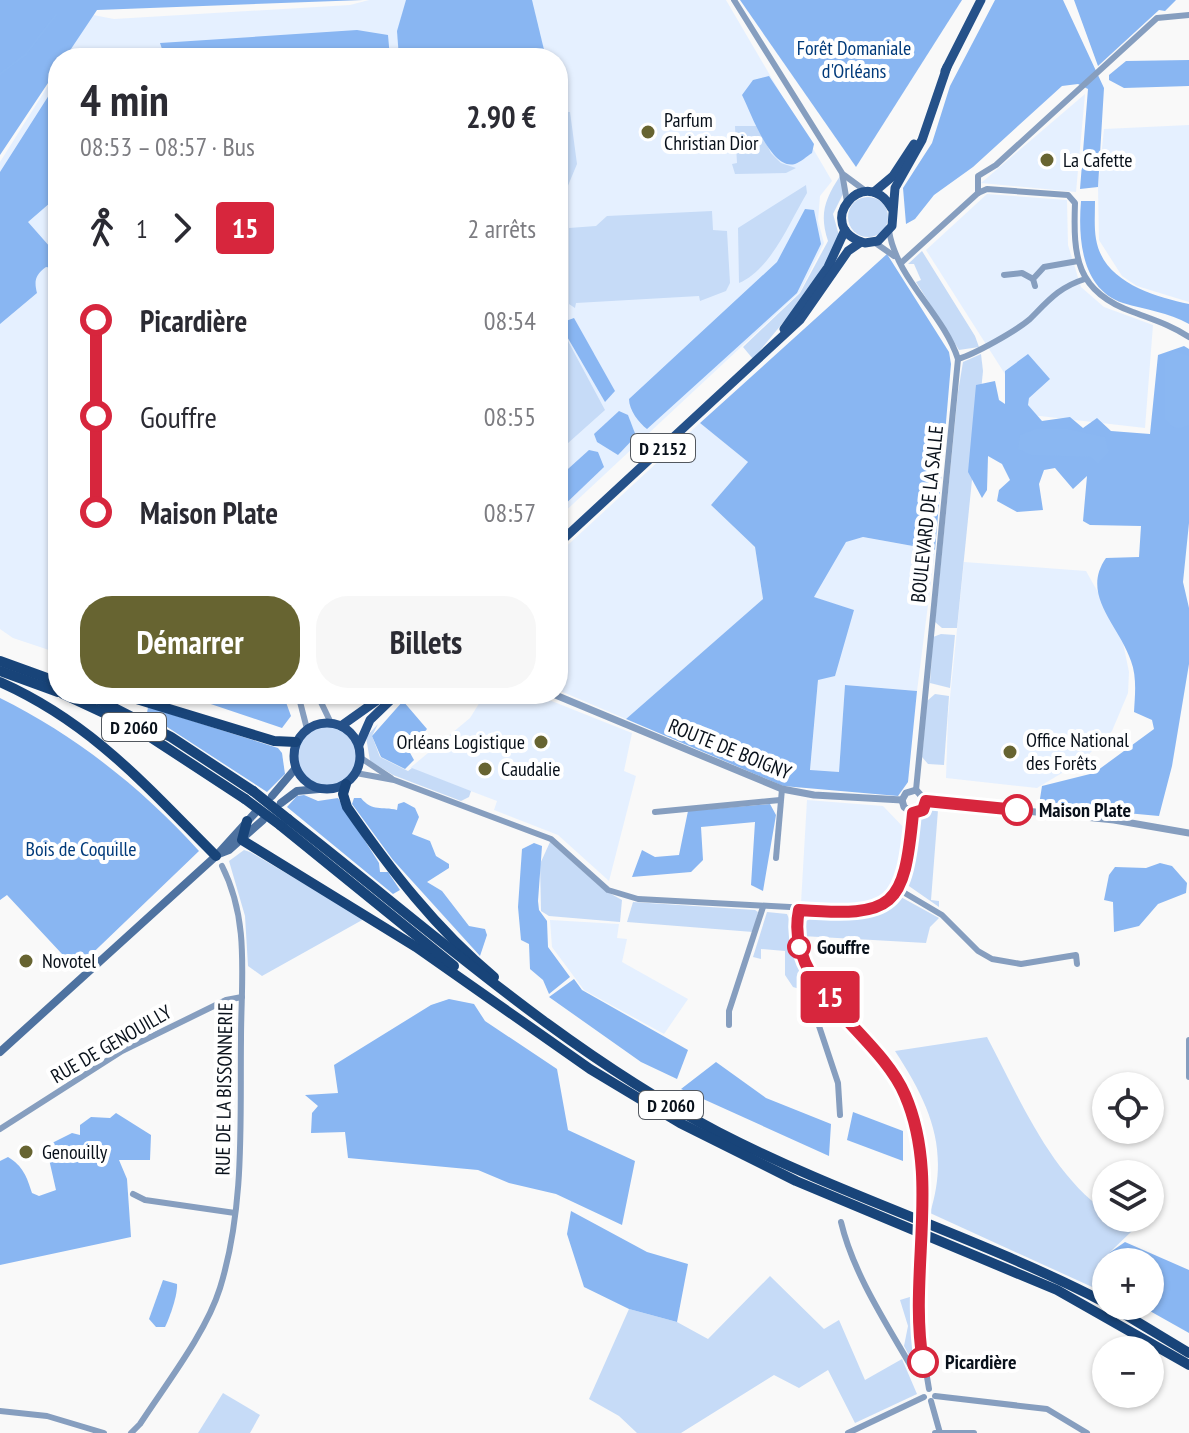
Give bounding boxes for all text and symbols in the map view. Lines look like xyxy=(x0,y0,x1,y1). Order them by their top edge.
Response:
park label: Forêt Domaniale d'Orléans xyxy=(797,35,911,84)
text: 4 min xyxy=(80,71,169,128)
text: 2.90 € xyxy=(466,97,536,136)
place label: Parfum Christian Dior xyxy=(664,107,759,156)
marker: Parfum Christian Dior xyxy=(639,123,657,141)
text: 08:53 – 08:57 · Bus xyxy=(80,130,255,163)
place label: La Cafette xyxy=(1063,147,1133,173)
marker: La Cafette xyxy=(1038,151,1056,169)
icon: walk xyxy=(80,206,124,250)
icon: forward xyxy=(160,206,204,250)
text: 15 xyxy=(232,209,258,246)
text: 1 xyxy=(136,212,148,245)
text: 2 arrêts xyxy=(467,212,536,245)
text: Picardière xyxy=(140,301,247,340)
text: 08:54 xyxy=(484,304,536,337)
text: Gouffre xyxy=(140,397,217,436)
text: 08:55 xyxy=(484,400,536,433)
street label: BOULEVARD DE LA SALLE xyxy=(905,424,949,604)
road number: D 2152 xyxy=(631,434,695,462)
text: Maison Plate xyxy=(140,493,278,532)
text: 08:57 xyxy=(484,496,536,529)
button: Démarrer xyxy=(80,596,300,688)
button: Billets xyxy=(316,596,536,688)
road number: D 2060 xyxy=(102,713,166,741)
street label: ROUTE DE BOIGNY xyxy=(665,713,795,785)
place label: Office National des Forêts xyxy=(1026,727,1129,776)
place label: Orléans Logistique xyxy=(397,729,525,755)
marker: Orléans Logistique xyxy=(532,733,550,751)
marker: Office National des Forêts xyxy=(1001,743,1019,761)
place label: Caudalie xyxy=(501,756,561,782)
marker: Caudalie xyxy=(476,760,494,778)
marker: Maison Plate xyxy=(1002,795,1032,825)
place label: Maison Plate xyxy=(1039,797,1131,823)
park label: Bois de Coquille xyxy=(25,836,137,862)
place label: Gouffre xyxy=(817,934,870,960)
marker: Gouffre xyxy=(788,936,810,958)
place label: Novotel xyxy=(42,948,96,974)
marker: Novotel xyxy=(17,952,35,970)
line badge: 15 xyxy=(794,971,866,1023)
text: 15 xyxy=(817,978,843,1015)
street label: RUE DE GENOUILLY xyxy=(46,999,176,1089)
street label: RUE DE LA BISSONNERIE xyxy=(209,1002,239,1176)
map controls xyxy=(1092,1072,1164,1408)
button: locate xyxy=(1092,1072,1164,1144)
road number: D 2060 xyxy=(639,1091,703,1119)
place label: Genouilly xyxy=(42,1139,108,1165)
marker: Genouilly xyxy=(17,1143,35,1161)
button: layers xyxy=(1092,1160,1164,1232)
button: + xyxy=(1092,1248,1164,1320)
button: − xyxy=(1092,1336,1164,1408)
marker: Picardière xyxy=(908,1347,938,1377)
place label: Picardière xyxy=(945,1349,1017,1375)

